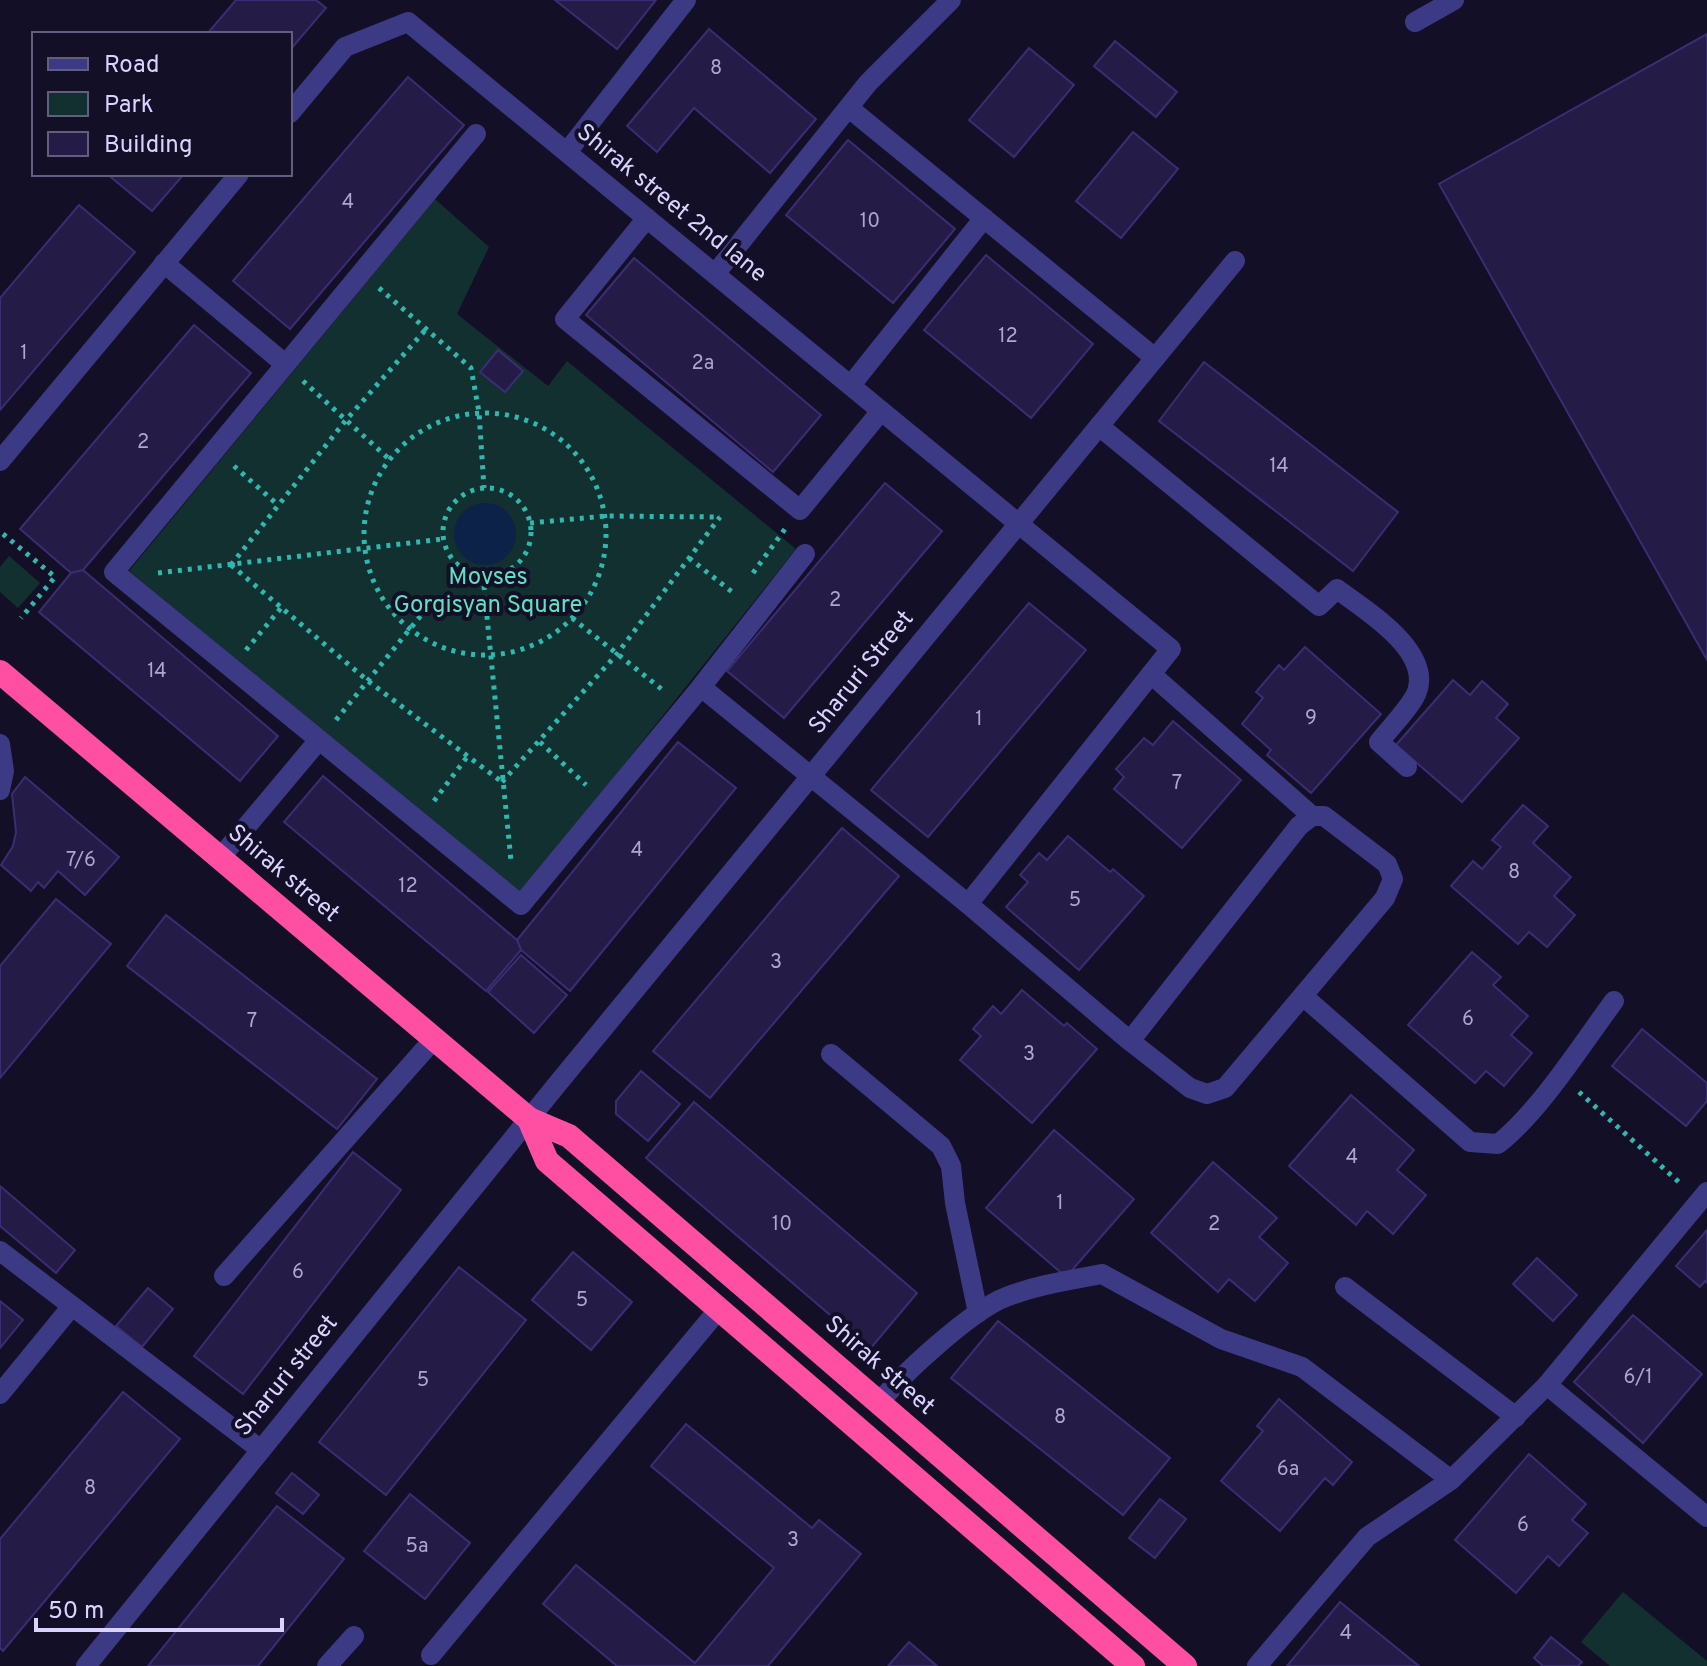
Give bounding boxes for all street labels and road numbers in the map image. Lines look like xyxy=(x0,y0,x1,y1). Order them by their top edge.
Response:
street label: Shirak street 2nd lane xyxy=(570,118,772,290)
street label: Sharuri Street xyxy=(803,605,921,741)
street label: Shirak street xyxy=(221,819,345,929)
street label: Sharuri street xyxy=(229,1309,345,1443)
street label: Shirak street xyxy=(818,1310,940,1422)

